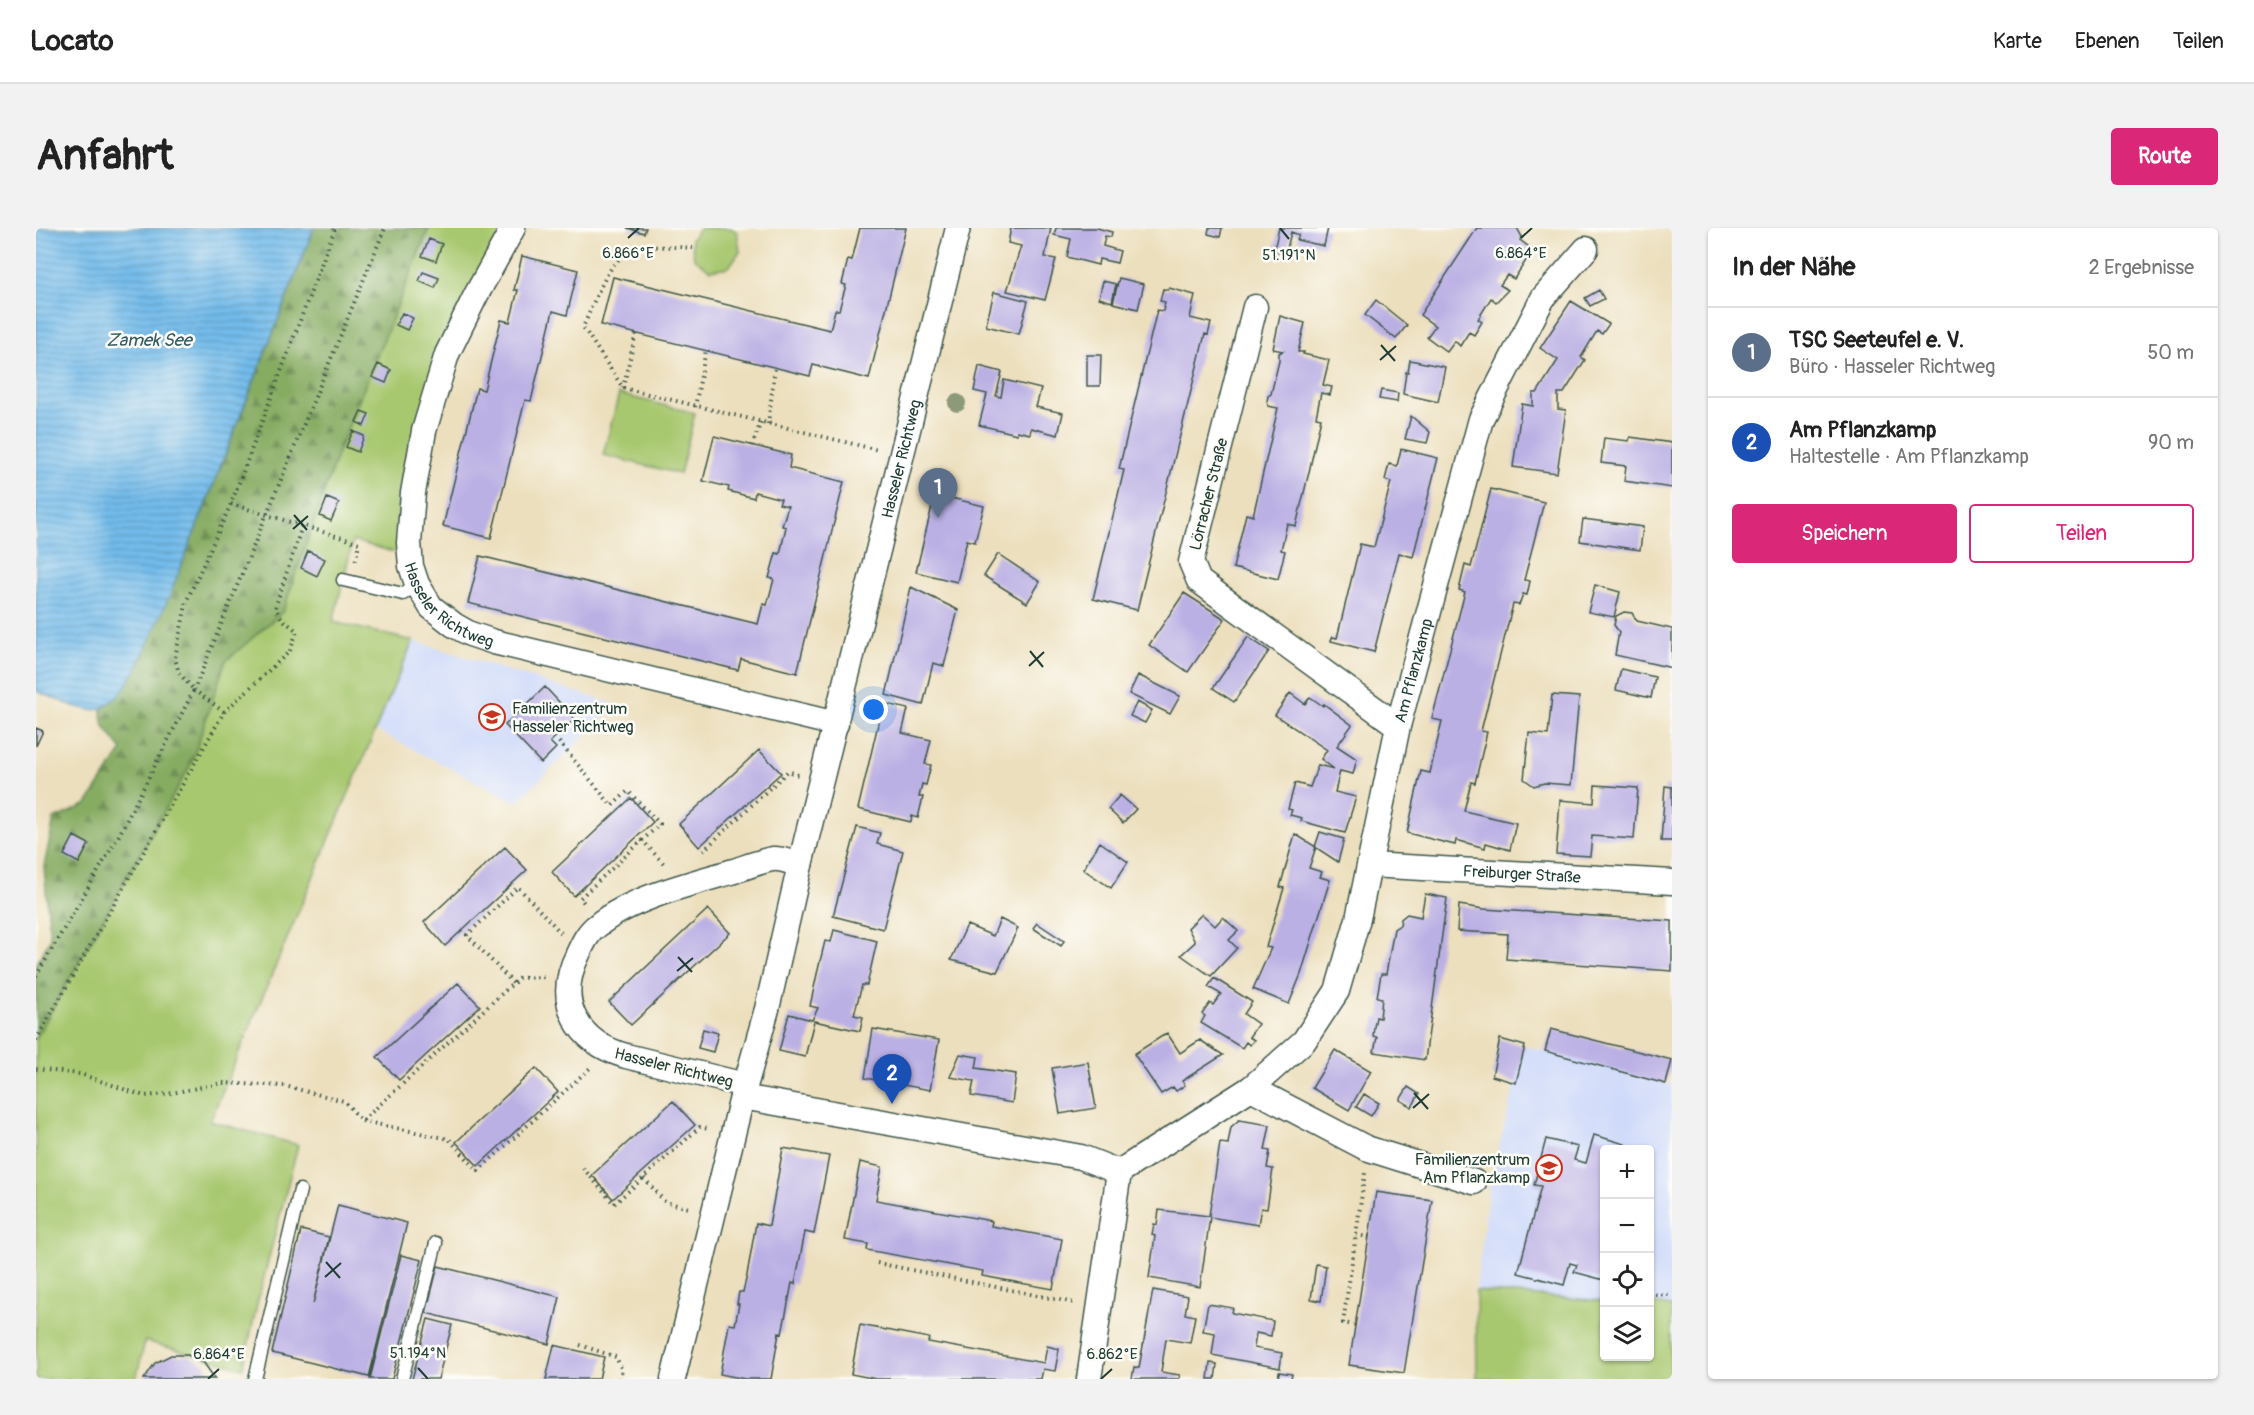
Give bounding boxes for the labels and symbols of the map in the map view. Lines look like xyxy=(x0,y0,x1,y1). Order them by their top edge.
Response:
text: 6.866°E xyxy=(602,244,654,263)
text: 6.864°E xyxy=(1495,244,1547,263)
text: 51.191°N xyxy=(1262,246,1316,265)
water label: Zamek See xyxy=(106,329,194,352)
street label: Hasseler Richtweg xyxy=(877,398,926,521)
street label: Lörracher Straße xyxy=(1185,436,1233,552)
pin: 1 xyxy=(918,468,958,518)
street label: Hasseler Richtweg xyxy=(399,560,496,652)
street label: Am Pflanzkamp xyxy=(1390,616,1438,725)
your location xyxy=(859,695,888,724)
place label: Familienzentrum Hasseler Richtweg xyxy=(512,699,634,737)
school or university icon: Familienzentrum Hasseler Richtweg xyxy=(477,702,507,732)
street label: Freiburger Straße xyxy=(1462,861,1581,888)
street label: Hasseler Richtweg xyxy=(612,1044,735,1092)
pin: 2 xyxy=(872,1054,912,1104)
place label: Familienzentrum Am Pflanzkamp xyxy=(1415,1150,1530,1188)
school or university icon: Familienzentrum Am Pflanzkamp xyxy=(1534,1153,1564,1183)
text: 51.194°N xyxy=(390,1344,446,1363)
text: 6.864°E xyxy=(193,1345,245,1364)
text: 6.862°E xyxy=(1086,1345,1138,1364)

